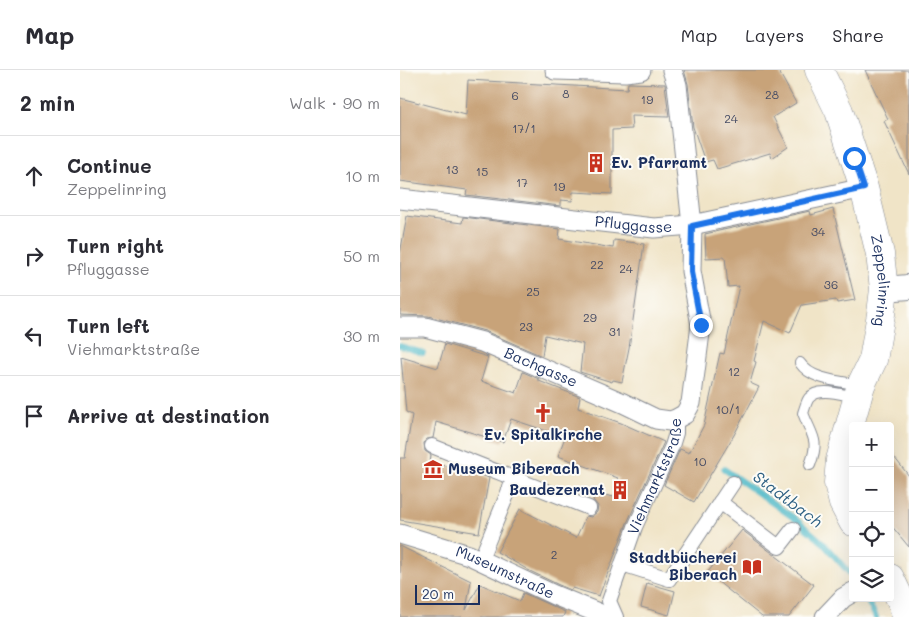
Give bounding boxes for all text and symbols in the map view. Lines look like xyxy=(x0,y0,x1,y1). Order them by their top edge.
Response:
text: Map xyxy=(25,19,74,50)
text: Map xyxy=(681,23,717,47)
text: Layers xyxy=(745,23,804,47)
text: Share xyxy=(832,23,884,47)
house number: 8 xyxy=(562,85,570,101)
house number: 28 xyxy=(765,86,779,102)
house number: 6 xyxy=(511,87,519,103)
text: 2 min xyxy=(20,89,75,116)
house number: 19 xyxy=(641,91,653,107)
text: Walk · 90 m xyxy=(289,92,380,113)
house number: 24 xyxy=(724,110,738,126)
house number: 17/1 xyxy=(512,120,536,136)
route start xyxy=(843,147,866,170)
building icon: Ev. Pfarramt xyxy=(585,152,607,174)
place label: Ev. Pfarramt xyxy=(611,152,707,172)
text: Continue xyxy=(67,153,152,178)
house number: 13 xyxy=(446,161,458,177)
icon: ahead xyxy=(20,162,48,190)
house number: 15 xyxy=(476,163,488,179)
text: 10 m xyxy=(345,165,380,186)
house number: 17 xyxy=(516,174,528,190)
text: Zeppelinring xyxy=(67,178,166,199)
house number: 19 xyxy=(553,178,565,194)
street label: Pfluggasse xyxy=(594,210,673,237)
house number: 34 xyxy=(811,223,825,239)
street label: Zeppelinring xyxy=(867,232,895,329)
text: Turn right xyxy=(67,233,164,258)
icon: right xyxy=(20,242,48,270)
text: 50 m xyxy=(343,245,380,266)
house number: 22 xyxy=(590,256,604,272)
text: Pfluggasse xyxy=(67,258,150,279)
house number: 24 xyxy=(619,260,633,276)
house number: 36 xyxy=(824,276,838,292)
house number: 25 xyxy=(526,283,540,299)
house number: 29 xyxy=(583,309,597,325)
text: Turn left xyxy=(67,313,150,338)
route end xyxy=(690,314,713,337)
house number: 23 xyxy=(519,318,533,334)
icon: left xyxy=(20,322,48,350)
house number: 31 xyxy=(609,323,621,339)
text: 30 m xyxy=(343,325,380,346)
text: Viehmarktstraße xyxy=(67,338,200,359)
street label: Bachgasse xyxy=(501,342,581,391)
house number: 12 xyxy=(728,363,740,379)
house number: 10/1 xyxy=(716,401,740,417)
icon: arrive xyxy=(20,402,48,430)
church icon: Ev. Spitalkirche xyxy=(532,402,554,424)
text: Arrive at destination xyxy=(67,403,270,428)
street label: Viehmarktstraße xyxy=(622,418,685,537)
map controls xyxy=(849,422,894,602)
button: + xyxy=(849,422,894,467)
place label: Ev. Spitalkirche xyxy=(484,424,602,444)
house number: 10 xyxy=(694,453,707,469)
museum icon: Museum Biberach xyxy=(422,458,444,480)
place label: Museum Biberach xyxy=(448,458,580,478)
water label: Stadtbach xyxy=(749,466,827,532)
button: − xyxy=(849,467,894,512)
place label: Baudezernat xyxy=(509,479,605,499)
building icon: Baudezernat xyxy=(609,479,631,501)
button: locate xyxy=(849,512,894,557)
street label: Museumstraße xyxy=(454,541,558,603)
house number: 2 xyxy=(551,546,557,562)
place label: Stadtbücherei Biberach xyxy=(629,547,737,584)
library icon: Stadtbücherei Biberach xyxy=(741,556,763,578)
button: layers xyxy=(849,557,894,602)
scale bar xyxy=(415,582,480,605)
text: 20 m xyxy=(422,584,454,603)

